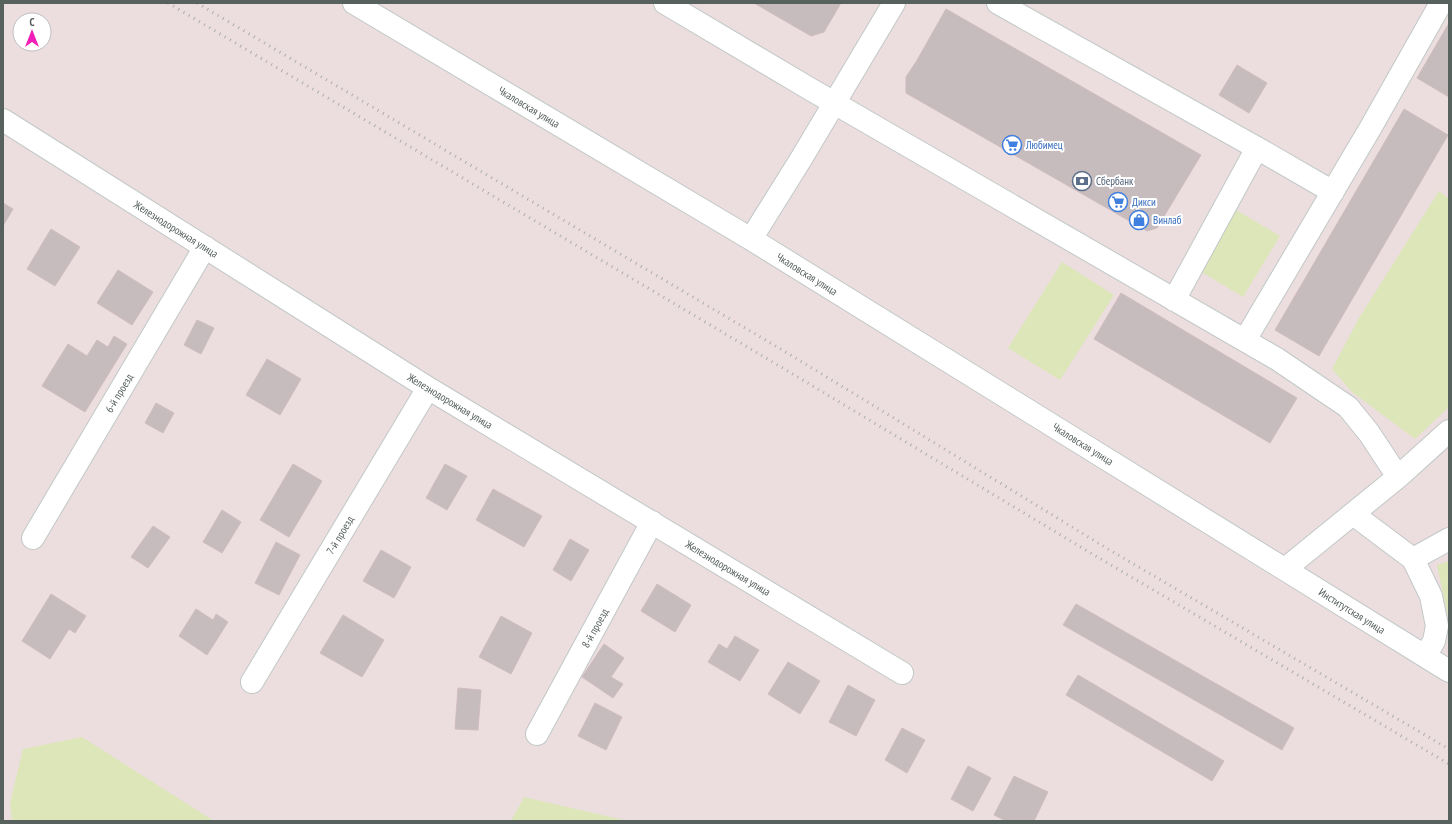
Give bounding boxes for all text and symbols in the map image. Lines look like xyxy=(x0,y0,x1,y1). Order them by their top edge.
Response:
north arrow xyxy=(12,12,52,52)
text: С xyxy=(29,15,35,29)
street label: Чкаловская улица xyxy=(496,83,562,131)
supermarket icon: Любимец xyxy=(1001,134,1023,156)
place label: Любимец xyxy=(1025,138,1063,152)
bank icon: Сбербанк xyxy=(1071,170,1093,192)
place label: Сбербанк xyxy=(1096,174,1134,188)
supermarket icon: Дикси xyxy=(1107,191,1129,213)
place label: Дикси xyxy=(1132,195,1156,209)
street label: Железнодорожная улица xyxy=(130,197,221,261)
shop icon: Винлаб xyxy=(1128,209,1150,231)
place label: Винлаб xyxy=(1153,213,1182,227)
street label: Чкаловская улица xyxy=(774,250,840,298)
street label: Железнодорожная улица xyxy=(404,370,495,432)
street label: 6-й проезд xyxy=(102,371,136,415)
street label: Чкаловская улица xyxy=(1050,420,1116,468)
street label: 7-й проезд xyxy=(323,513,357,557)
street label: Железнодорожная улица xyxy=(682,537,773,599)
street label: Институтская улица xyxy=(1316,585,1388,637)
street label: 8-й проезд xyxy=(578,606,612,650)

